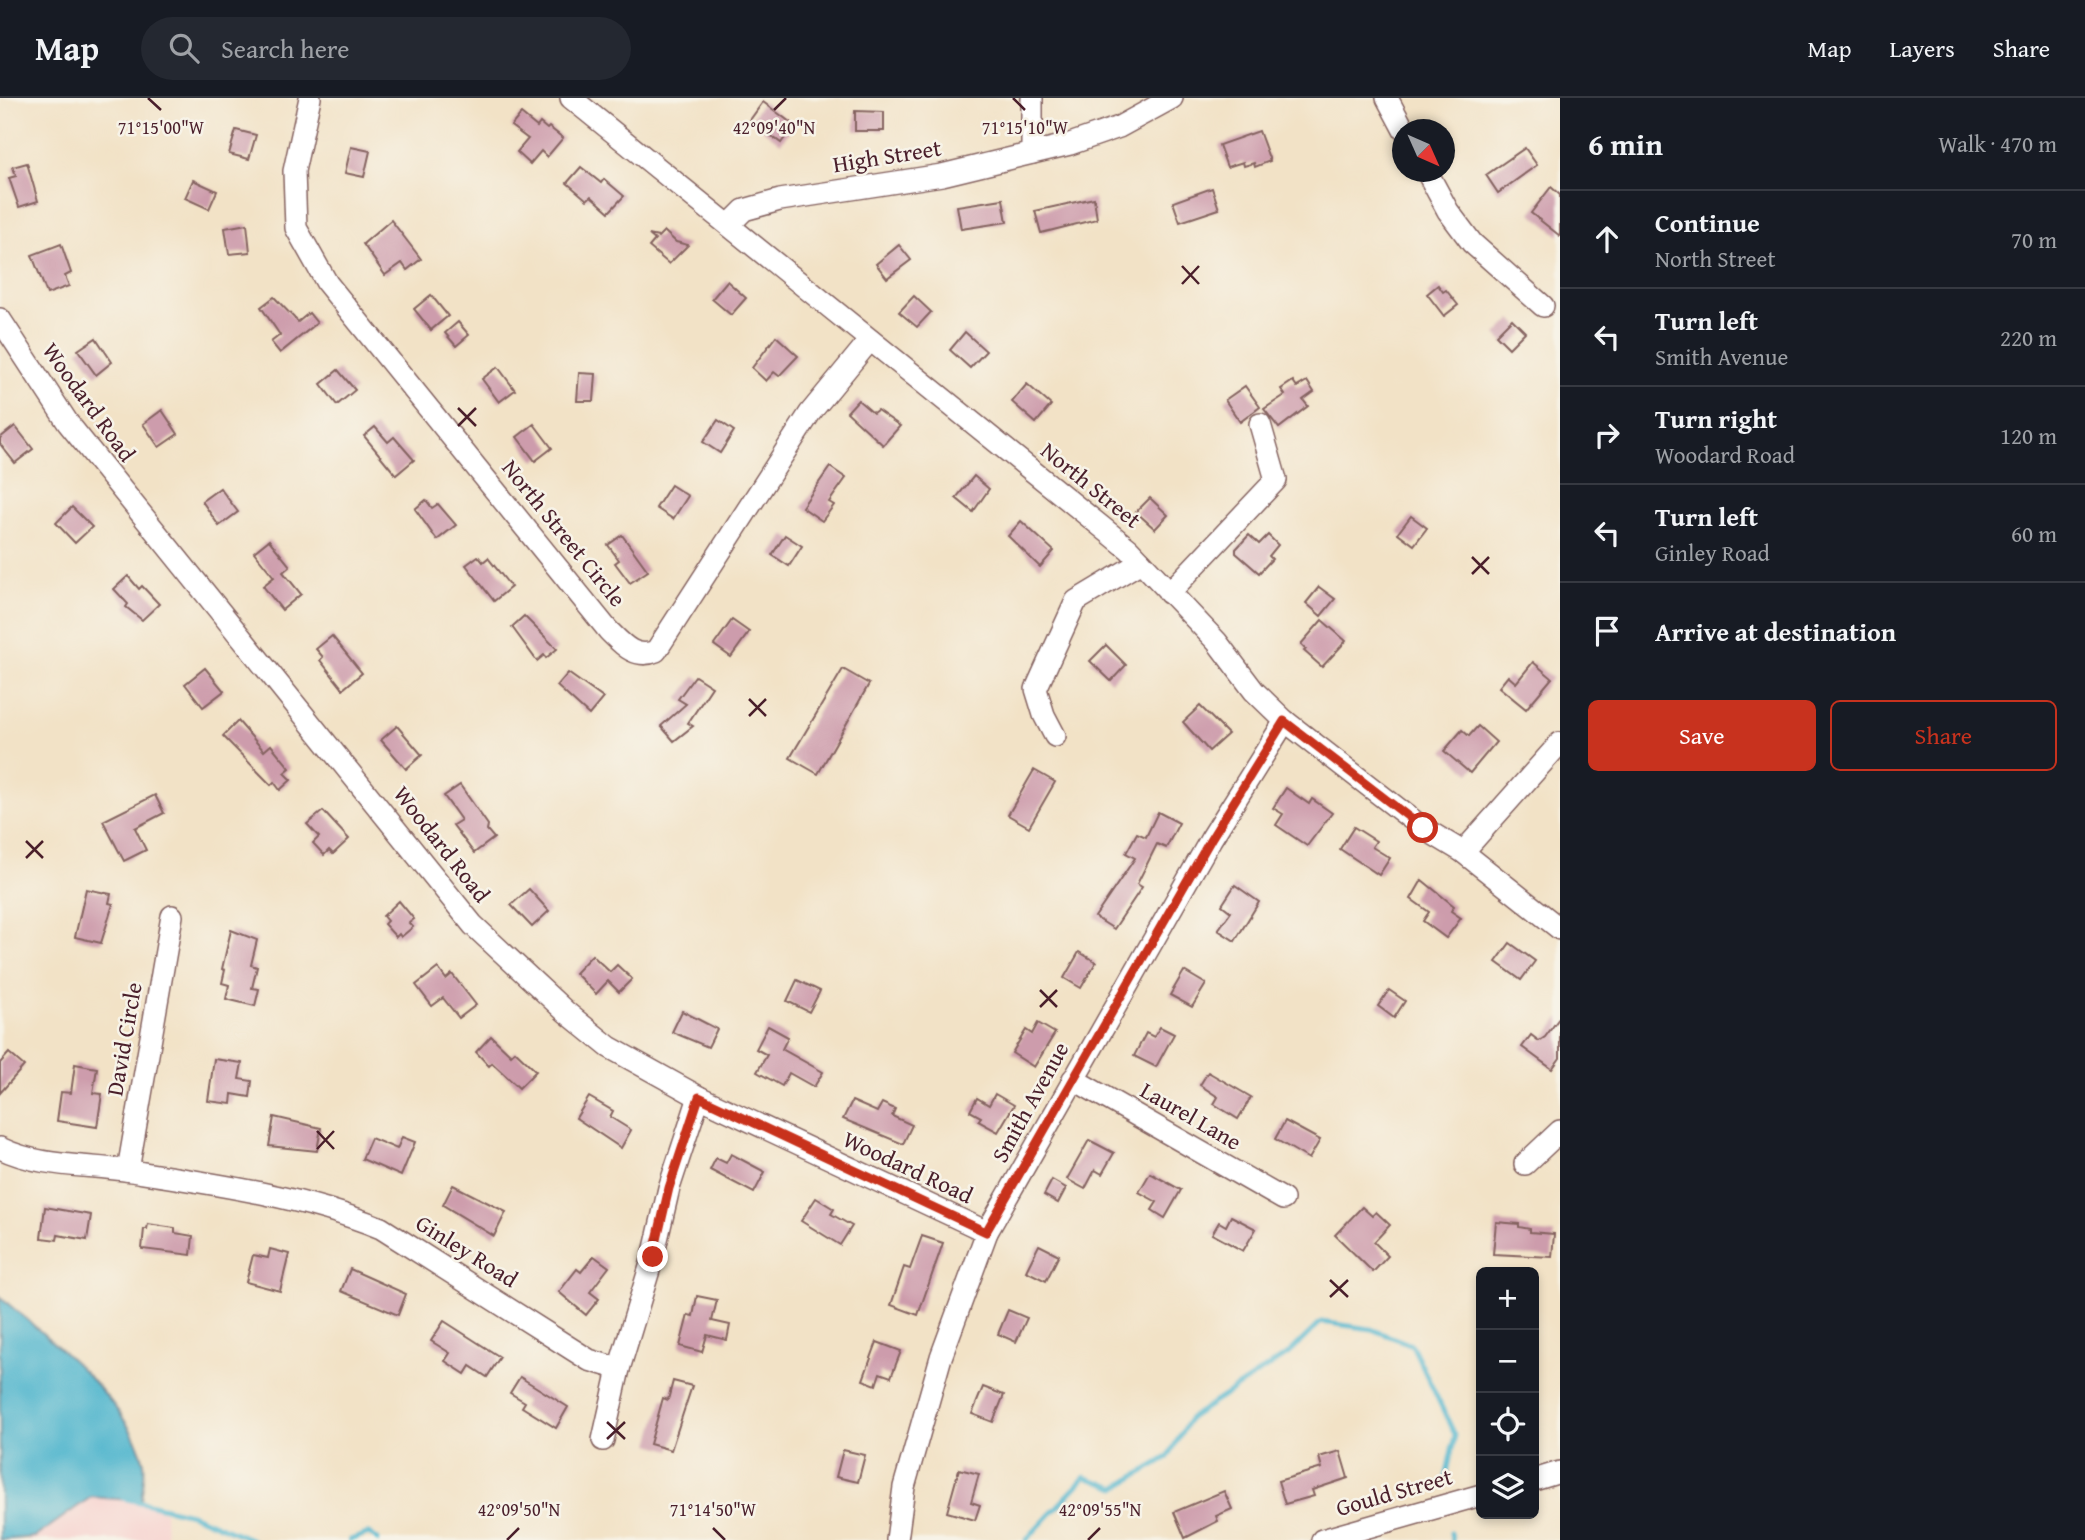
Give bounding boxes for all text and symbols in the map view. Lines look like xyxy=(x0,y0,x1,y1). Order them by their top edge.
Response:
search box xyxy=(141,17,631,80)
text: Map xyxy=(35,24,99,72)
icon: search xyxy=(165,29,203,67)
text: Search here xyxy=(221,29,349,68)
text: Map xyxy=(1808,31,1851,66)
text: Layers xyxy=(1889,31,1955,66)
text: Share xyxy=(1993,31,2050,66)
text: 71°15'00"W xyxy=(118,114,205,141)
text: 42°09'40"N xyxy=(733,114,816,141)
text: 71°15'10"W xyxy=(982,114,1069,141)
north arrow xyxy=(1392,119,1455,182)
text: 6 min xyxy=(1588,122,1663,166)
text: Walk · 470 m xyxy=(1938,127,2057,160)
street label: High Street xyxy=(830,131,944,180)
text: Continue xyxy=(1655,203,1760,242)
icon: ahead xyxy=(1588,220,1626,258)
text: 70 m xyxy=(2011,223,2057,256)
text: North Street xyxy=(1655,242,1776,275)
text: Turn left xyxy=(1655,301,1758,340)
icon: left xyxy=(1588,318,1626,356)
text: 220 m xyxy=(2000,321,2057,354)
street label: Woodard Road xyxy=(35,335,144,469)
text: Smith Avenue xyxy=(1655,340,1788,373)
text: Turn right xyxy=(1655,399,1777,438)
icon: right xyxy=(1588,416,1626,454)
text: 120 m xyxy=(2000,419,2057,452)
street label: North Street xyxy=(1034,434,1149,535)
text: Woodard Road xyxy=(1655,438,1795,471)
street label: North Street Circle xyxy=(495,452,634,613)
text: Turn left xyxy=(1655,497,1758,536)
icon: left xyxy=(1588,514,1626,552)
text: 60 m xyxy=(2011,517,2057,550)
text: Ginley Road xyxy=(1655,536,1770,569)
icon: arrive xyxy=(1588,612,1626,650)
text: Arrive at destination xyxy=(1655,612,1896,651)
button: Save xyxy=(1588,700,1816,771)
button: Share xyxy=(1830,700,2057,771)
street label: Woodard Road xyxy=(386,778,499,910)
route start xyxy=(1407,812,1438,843)
street label: David Circle xyxy=(97,979,150,1098)
street label: Smith Avenue xyxy=(983,1035,1076,1168)
street label: Laurel Lane xyxy=(1135,1073,1248,1158)
street label: Woodard Road xyxy=(838,1122,979,1211)
street label: Ginley Road xyxy=(410,1206,525,1295)
route end xyxy=(637,1241,668,1272)
map controls xyxy=(1476,1267,1539,1519)
button: + xyxy=(1476,1267,1539,1330)
button: − xyxy=(1476,1330,1539,1393)
button: locate xyxy=(1476,1393,1539,1456)
button: layers xyxy=(1476,1456,1539,1519)
street label: Gould Street xyxy=(1332,1459,1456,1524)
text: 42°09'50"N xyxy=(478,1496,561,1523)
text: 71°14'50"W xyxy=(670,1496,757,1523)
text: 42°09'55"N xyxy=(1059,1496,1142,1523)

